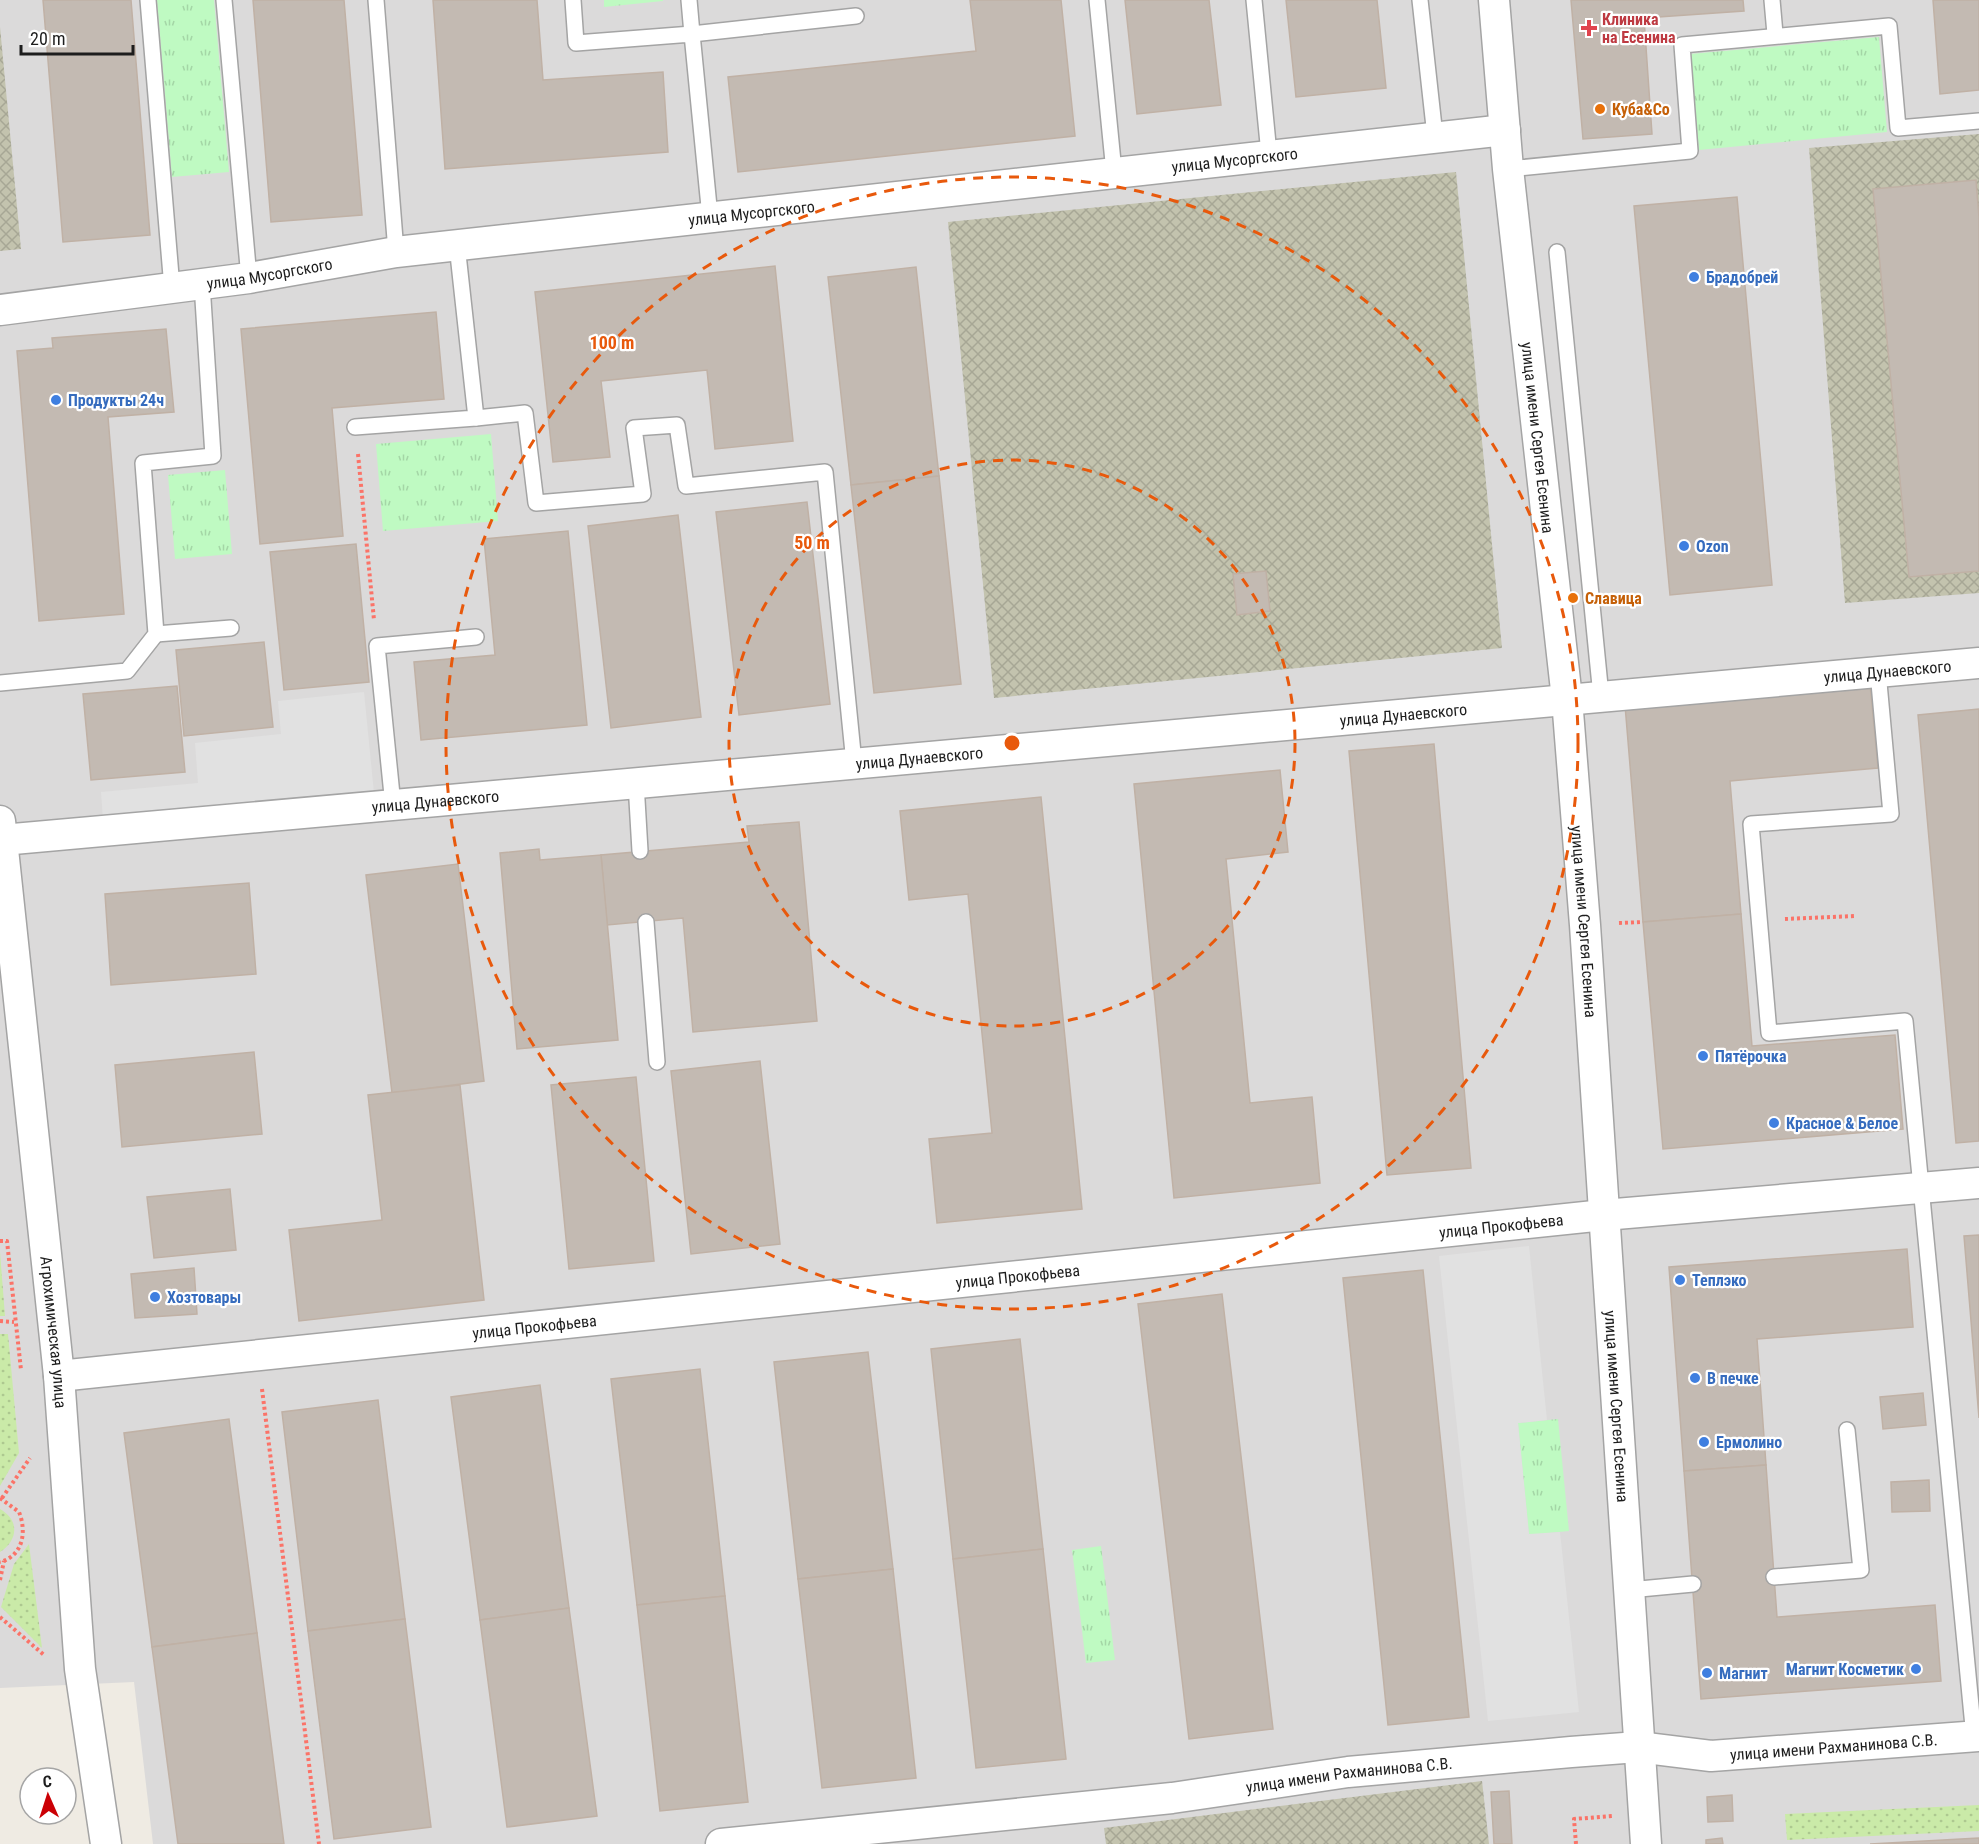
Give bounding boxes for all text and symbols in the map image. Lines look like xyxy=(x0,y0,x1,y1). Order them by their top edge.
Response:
place label: Клиника на Есенина xyxy=(1602,10,1676,47)
scale bar xyxy=(21,18,134,56)
marker: Клиника на Есенина xyxy=(1580,19,1598,37)
text: 20 m xyxy=(30,28,65,49)
place label: Куба&Co xyxy=(1612,100,1670,119)
marker: Куба&Co xyxy=(1593,102,1607,116)
street label: улица Мусоргского xyxy=(1171,144,1299,177)
street label: улица Мусоргского xyxy=(687,197,816,230)
street label: улица Мусоргского xyxy=(206,254,334,293)
place label: Брадобрей xyxy=(1706,268,1778,287)
marker: Брадобрей xyxy=(1687,270,1701,284)
text: 100 m xyxy=(590,332,634,353)
street label: улица имени Сергея Есенина xyxy=(1517,341,1558,534)
place label: Продукты 24ч xyxy=(68,391,164,410)
marker: Продукты 24ч xyxy=(49,393,63,407)
text: 50 m xyxy=(794,532,830,553)
place label: Ozon xyxy=(1696,537,1729,556)
marker: Ozon xyxy=(1677,539,1691,553)
place label: Славица xyxy=(1585,589,1642,608)
marker: Славица xyxy=(1566,591,1580,605)
street label: улица Дунаевского xyxy=(1823,657,1952,687)
street label: улица Дунаевского xyxy=(1339,700,1468,730)
centre of rings xyxy=(1002,733,1022,753)
street label: улица Дунаевского xyxy=(855,743,984,774)
street label: улица Дунаевского xyxy=(371,787,500,817)
street label: улица имени Сергея Есенина xyxy=(1567,825,1600,1018)
place label: Пятёрочка xyxy=(1715,1047,1787,1066)
marker: Пятёрочка xyxy=(1696,1049,1710,1063)
place label: Красное & Белое xyxy=(1786,1114,1898,1133)
marker: Красное & Белое xyxy=(1767,1116,1781,1130)
street label: улица Прокофьева xyxy=(1438,1210,1564,1242)
street label: Агрохимическая улица xyxy=(36,1255,70,1409)
street label: улица Прокофьева xyxy=(955,1261,1081,1292)
place label: Теплэко xyxy=(1692,1271,1747,1290)
marker: Теплэко xyxy=(1673,1273,1687,1287)
place label: Хозтовары xyxy=(167,1288,241,1307)
marker: Хозтовары xyxy=(148,1290,162,1304)
street label: улица имени Сергея Есенина xyxy=(1601,1310,1632,1503)
street label: улица Прокофьева xyxy=(471,1311,598,1343)
place label: В печке xyxy=(1707,1369,1759,1388)
marker: В печке xyxy=(1688,1371,1702,1385)
place label: Ермолино xyxy=(1716,1433,1782,1452)
marker: Ермолино xyxy=(1697,1435,1711,1449)
place label: Магнит Косметик xyxy=(1786,1660,1904,1679)
marker: Магнит Косметик xyxy=(1909,1662,1923,1676)
place label: Магнит xyxy=(1719,1664,1768,1683)
marker: Магнит xyxy=(1700,1666,1714,1680)
street label: улица имени Рахманинова С.В. xyxy=(1729,1730,1938,1765)
street label: улица имени Рахманинова С.В. xyxy=(1245,1754,1453,1797)
north arrow xyxy=(18,1766,78,1826)
text: С xyxy=(42,1772,52,1791)

